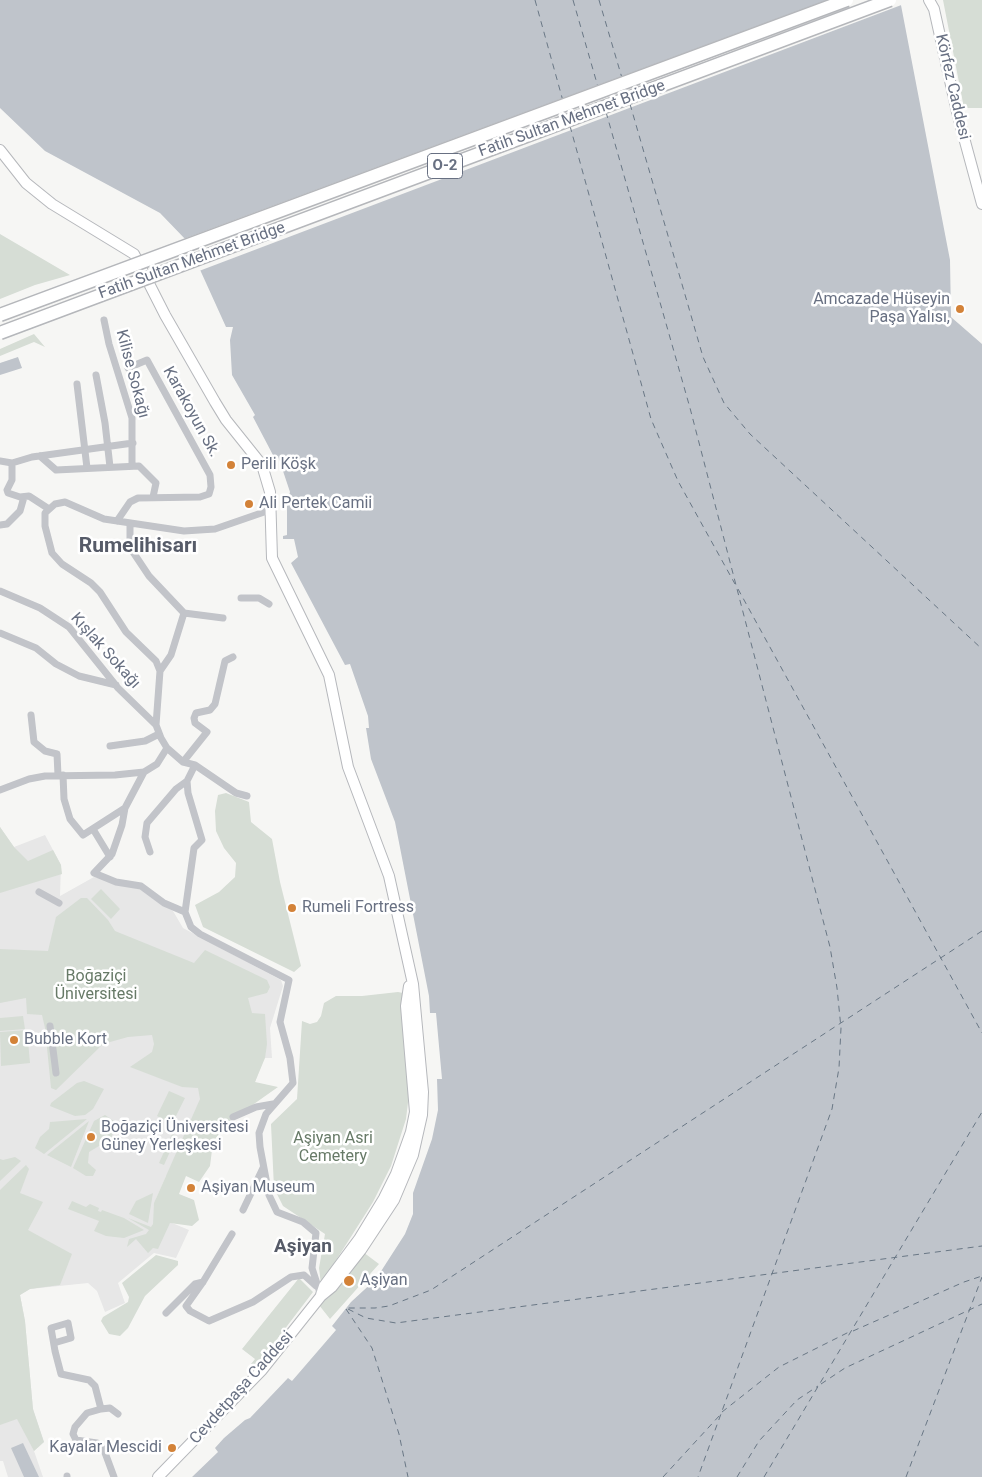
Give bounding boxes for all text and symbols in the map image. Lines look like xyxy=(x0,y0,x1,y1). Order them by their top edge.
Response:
street label: Körfez Caddesi xyxy=(930,32,974,142)
street label: Fatih Sultan Mehmet Bridge xyxy=(476,76,668,162)
road number: O-2 xyxy=(428,154,462,178)
street label: Fatih Sultan Mehmet Bridge xyxy=(96,218,288,304)
place label: Amcazade Hüseyin Paşa Yalısı, xyxy=(813,290,950,328)
marker: Amcazade Hüseyin Paşa Yalısı, xyxy=(954,303,966,315)
street label: Kilise Sokağı xyxy=(111,328,153,420)
street label: Karakoyun Sk. xyxy=(158,363,224,461)
place label: Perili Köşk xyxy=(241,455,316,475)
marker: Perili Köşk xyxy=(225,459,237,471)
place label: Ali Pertek Camii xyxy=(259,494,372,514)
marker: Ali Pertek Camii xyxy=(243,498,255,510)
district label: Rumelihisarı xyxy=(79,534,197,560)
street label: Kışlak Sokağı xyxy=(66,609,144,693)
place label: Rumeli Fortress xyxy=(302,898,414,918)
marker: Rumeli Fortress xyxy=(286,902,298,914)
park label: Boğaziçi Üniversitesi xyxy=(55,967,137,1005)
place label: Bubble Kort xyxy=(24,1030,107,1050)
marker: Bubble Kort xyxy=(8,1034,20,1046)
place label: Boğaziçi Üniversitesi Güney Yerleşkesi xyxy=(101,1118,249,1156)
park label: Aşiyan Asri Cemetery xyxy=(293,1129,373,1167)
marker: Boğaziçi Üniversitesi Güney Yerleşkesi xyxy=(85,1131,97,1143)
place label: Aşiyan Museum xyxy=(201,1178,315,1198)
marker: Aşiyan Museum xyxy=(185,1182,197,1194)
district label: Aşiyan xyxy=(274,1236,332,1258)
place label: Aşiyan xyxy=(360,1271,408,1291)
marker: Aşiyan xyxy=(342,1274,356,1288)
street label: Cevdetpaşa Caddesi xyxy=(186,1327,298,1449)
place label: Kayalar Mescidi xyxy=(49,1438,162,1458)
marker: Kayalar Mescidi xyxy=(166,1442,178,1454)

